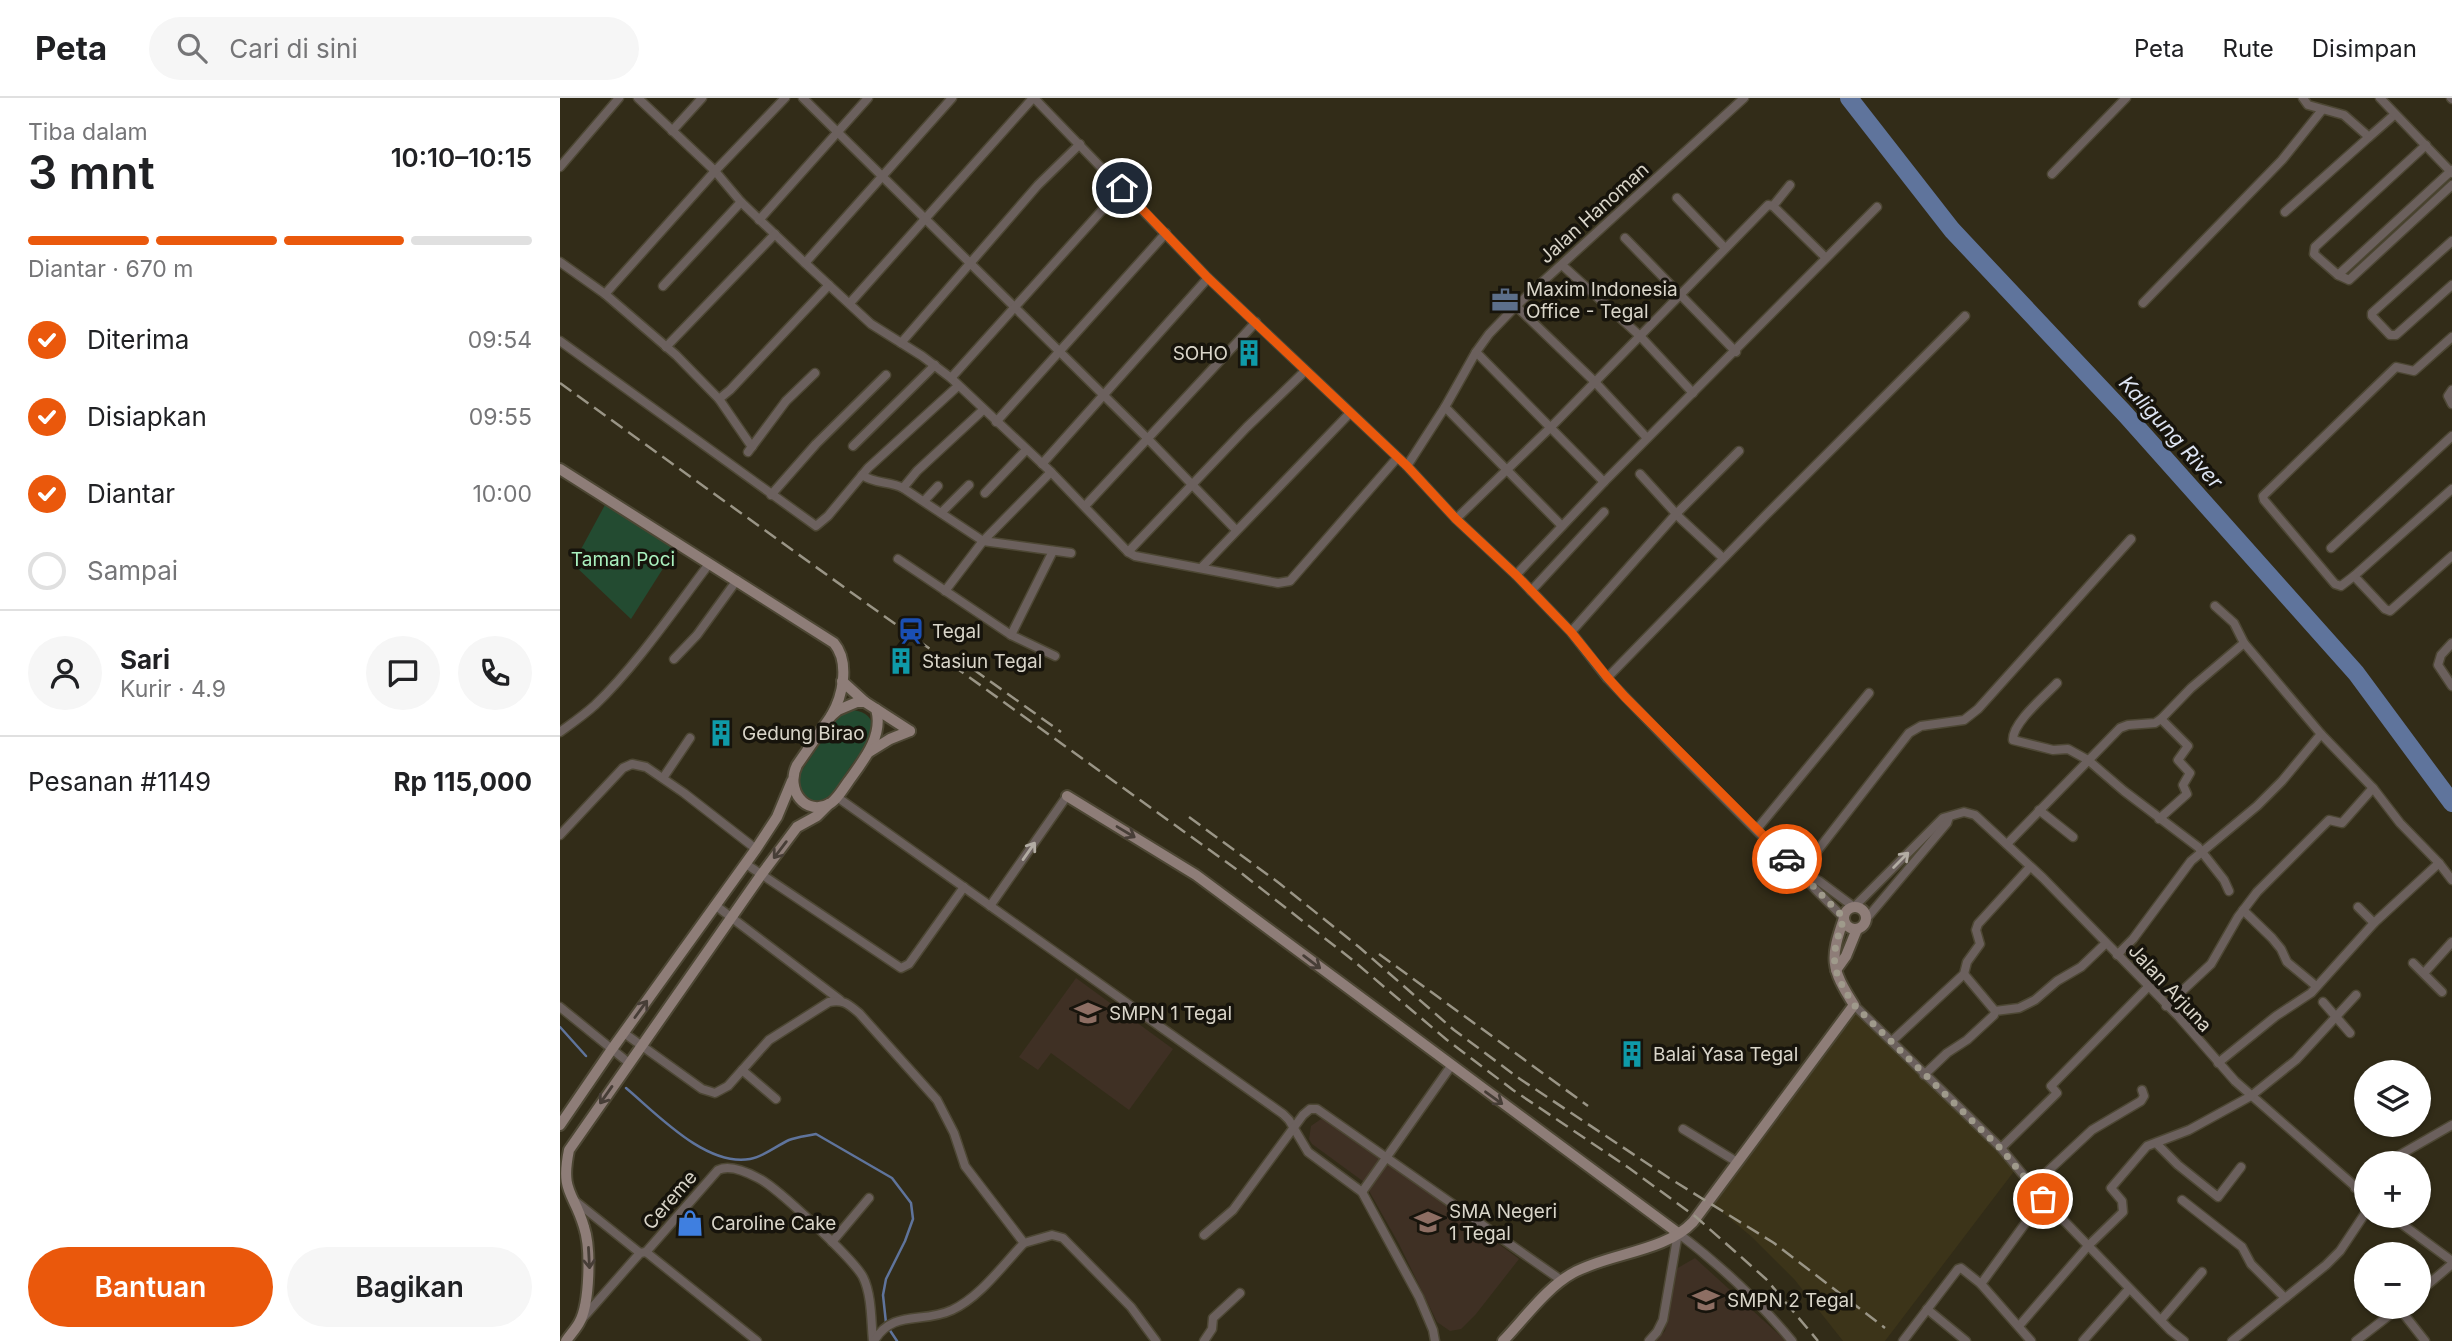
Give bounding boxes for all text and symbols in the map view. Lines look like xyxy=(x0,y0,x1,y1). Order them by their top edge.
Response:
search box xyxy=(149,17,639,80)
text: Peta xyxy=(35,28,107,68)
icon: search xyxy=(173,29,211,67)
text: Cari di sini xyxy=(229,33,358,64)
text: Peta xyxy=(2134,34,2185,63)
text: Rute xyxy=(2223,34,2274,63)
text: Disimpan xyxy=(2312,34,2417,63)
text: Tiba dalam xyxy=(28,118,148,146)
text: 10:10–10:15 xyxy=(391,142,532,173)
text: 3 mnt xyxy=(28,144,155,200)
pin xyxy=(1092,158,1152,218)
street label: Jalan Hanoman xyxy=(1535,158,1653,268)
icon: home xyxy=(1103,169,1141,207)
text: Diantar · 670 m xyxy=(28,255,194,283)
place label: Maxim Indonesia Office - Tegal xyxy=(1526,278,1678,323)
office icon: Maxim Indonesia Office - Tegal xyxy=(1490,285,1520,315)
icon: check xyxy=(28,321,66,359)
text: Diterima xyxy=(87,324,189,355)
text: 09:54 xyxy=(468,326,532,354)
building icon: SOHO xyxy=(1234,338,1264,368)
place label: SOHO xyxy=(1173,342,1228,365)
water label: Kaligung River xyxy=(2114,371,2229,494)
icon: check xyxy=(28,398,66,436)
text: Disiapkan xyxy=(87,401,207,432)
text: 09:55 xyxy=(469,403,532,431)
icon: check xyxy=(28,475,66,513)
text: Diantar xyxy=(87,478,175,509)
text: 10:00 xyxy=(472,480,532,508)
park label: Taman Poci xyxy=(571,548,675,571)
text: Sampai xyxy=(87,555,178,586)
station icon: Tegal xyxy=(896,616,926,646)
place label: Tegal xyxy=(932,620,981,643)
button: person xyxy=(28,636,102,710)
button: chat xyxy=(366,636,440,710)
button: phone xyxy=(458,636,532,710)
text: Sari xyxy=(120,644,170,675)
building icon: Stasiun Tegal xyxy=(886,646,916,676)
place label: Stasiun Tegal xyxy=(922,650,1042,673)
text: Kurir · 4.9 xyxy=(120,675,226,703)
building icon: Gedung Birao xyxy=(706,718,736,748)
place label: Gedung Birao xyxy=(742,722,865,745)
text: Pesanan #1149 xyxy=(28,766,211,797)
text: Rp 115,000 xyxy=(393,766,532,797)
courier xyxy=(1752,824,1822,894)
one-way arrow xyxy=(1115,825,1135,839)
one-way arrow xyxy=(773,840,788,859)
icon: car xyxy=(1768,840,1806,878)
one-way arrow xyxy=(1022,842,1036,861)
one-way arrow xyxy=(1892,851,1909,868)
street label: Jalan Arjuna xyxy=(2124,939,2216,1037)
one-way arrow xyxy=(1302,954,1321,969)
school or university icon: SMPN 1 Tegal xyxy=(1073,998,1103,1028)
one-way arrow xyxy=(634,1000,648,1019)
place label: SMPN 1 Tegal xyxy=(1109,1002,1232,1025)
building icon: Balai Yasa Tegal xyxy=(1617,1039,1647,1069)
place label: Balai Yasa Tegal xyxy=(1653,1043,1798,1066)
map controls xyxy=(2354,1060,2431,1319)
button: layers xyxy=(2354,1060,2431,1137)
one-way arrow xyxy=(599,1085,613,1104)
one-way arrow xyxy=(1484,1091,1503,1105)
button: + xyxy=(2354,1151,2431,1228)
street label: Cereme xyxy=(638,1166,702,1234)
pin xyxy=(2013,1169,2073,1229)
icon: bag xyxy=(2024,1180,2062,1218)
place label: SMA Negeri 1 Tegal xyxy=(1449,1200,1557,1245)
school or university icon: SMA Negeri 1 Tegal xyxy=(1413,1207,1443,1237)
shop icon: Caroline Cake xyxy=(675,1208,705,1238)
place label: Caroline Cake xyxy=(711,1212,836,1235)
button: − xyxy=(2354,1242,2431,1319)
one-way arrow xyxy=(582,1246,595,1269)
button: Bantuan xyxy=(28,1247,273,1327)
button: Bagikan xyxy=(287,1247,532,1327)
school or university icon: SMPN 2 Tegal xyxy=(1691,1285,1721,1315)
place label: SMPN 2 Tegal xyxy=(1727,1289,1854,1312)

